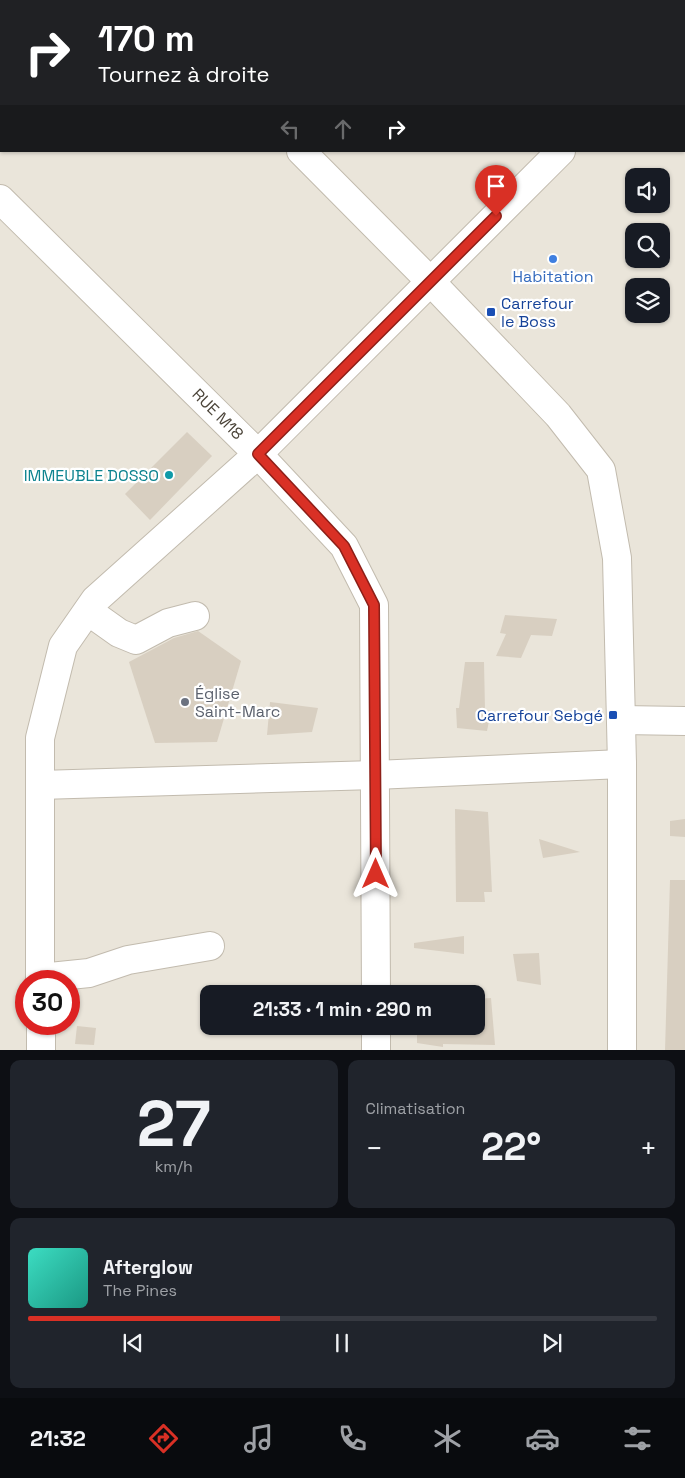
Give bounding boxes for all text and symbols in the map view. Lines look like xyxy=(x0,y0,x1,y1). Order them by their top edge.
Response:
text: 170 m xyxy=(98,17,195,61)
icon: right xyxy=(15,20,80,85)
text: Tournez à droite xyxy=(98,60,269,88)
icon: left xyxy=(276,115,304,143)
icon: ahead xyxy=(329,115,357,143)
icon: right xyxy=(382,115,410,143)
pin xyxy=(475,165,517,216)
map controls xyxy=(625,168,670,323)
button: sound xyxy=(625,168,670,213)
icon: arrive xyxy=(482,172,510,200)
button: search xyxy=(625,223,670,268)
marker: Habitation xyxy=(547,253,559,265)
place label: Habitation xyxy=(513,266,593,287)
button: layers xyxy=(625,278,670,323)
place label: Carrefour le Boss xyxy=(501,293,574,332)
marker: Carrefour le Boss xyxy=(485,306,497,318)
street label: RUE M18 xyxy=(188,384,248,444)
place label: IMMEUBLE DOSSO xyxy=(24,465,159,486)
marker: IMMEUBLE DOSSO xyxy=(163,469,175,481)
place label: Église Saint-Marc xyxy=(195,683,280,722)
marker: Église Saint-Marc xyxy=(179,696,191,708)
place label: Carrefour Sebgé xyxy=(477,705,603,726)
marker: Carrefour Sebgé xyxy=(607,709,619,721)
position arrow xyxy=(349,847,401,899)
speed limit sign: 30 xyxy=(15,970,80,1035)
text: 21:33 · 1 min · 290 m xyxy=(253,997,432,1022)
text: 27 xyxy=(137,1082,211,1165)
text: Climatisation xyxy=(366,1098,465,1119)
text: 22° xyxy=(481,1123,541,1171)
text: − xyxy=(366,1130,383,1166)
text: + xyxy=(640,1130,657,1166)
text: km/h xyxy=(155,1156,193,1177)
text: Afterglow xyxy=(103,1255,193,1280)
text: The Pines xyxy=(103,1280,177,1301)
icon: previous xyxy=(119,1329,147,1357)
icon: pause xyxy=(328,1329,356,1357)
icon: next xyxy=(538,1329,566,1357)
icon: directions xyxy=(146,1421,181,1456)
icon: music xyxy=(241,1421,276,1456)
icon: phone xyxy=(335,1421,370,1456)
icon: climate xyxy=(430,1421,465,1456)
icon: car xyxy=(525,1421,560,1456)
icon: filters xyxy=(620,1421,655,1456)
text: 21:32 xyxy=(30,1424,86,1452)

